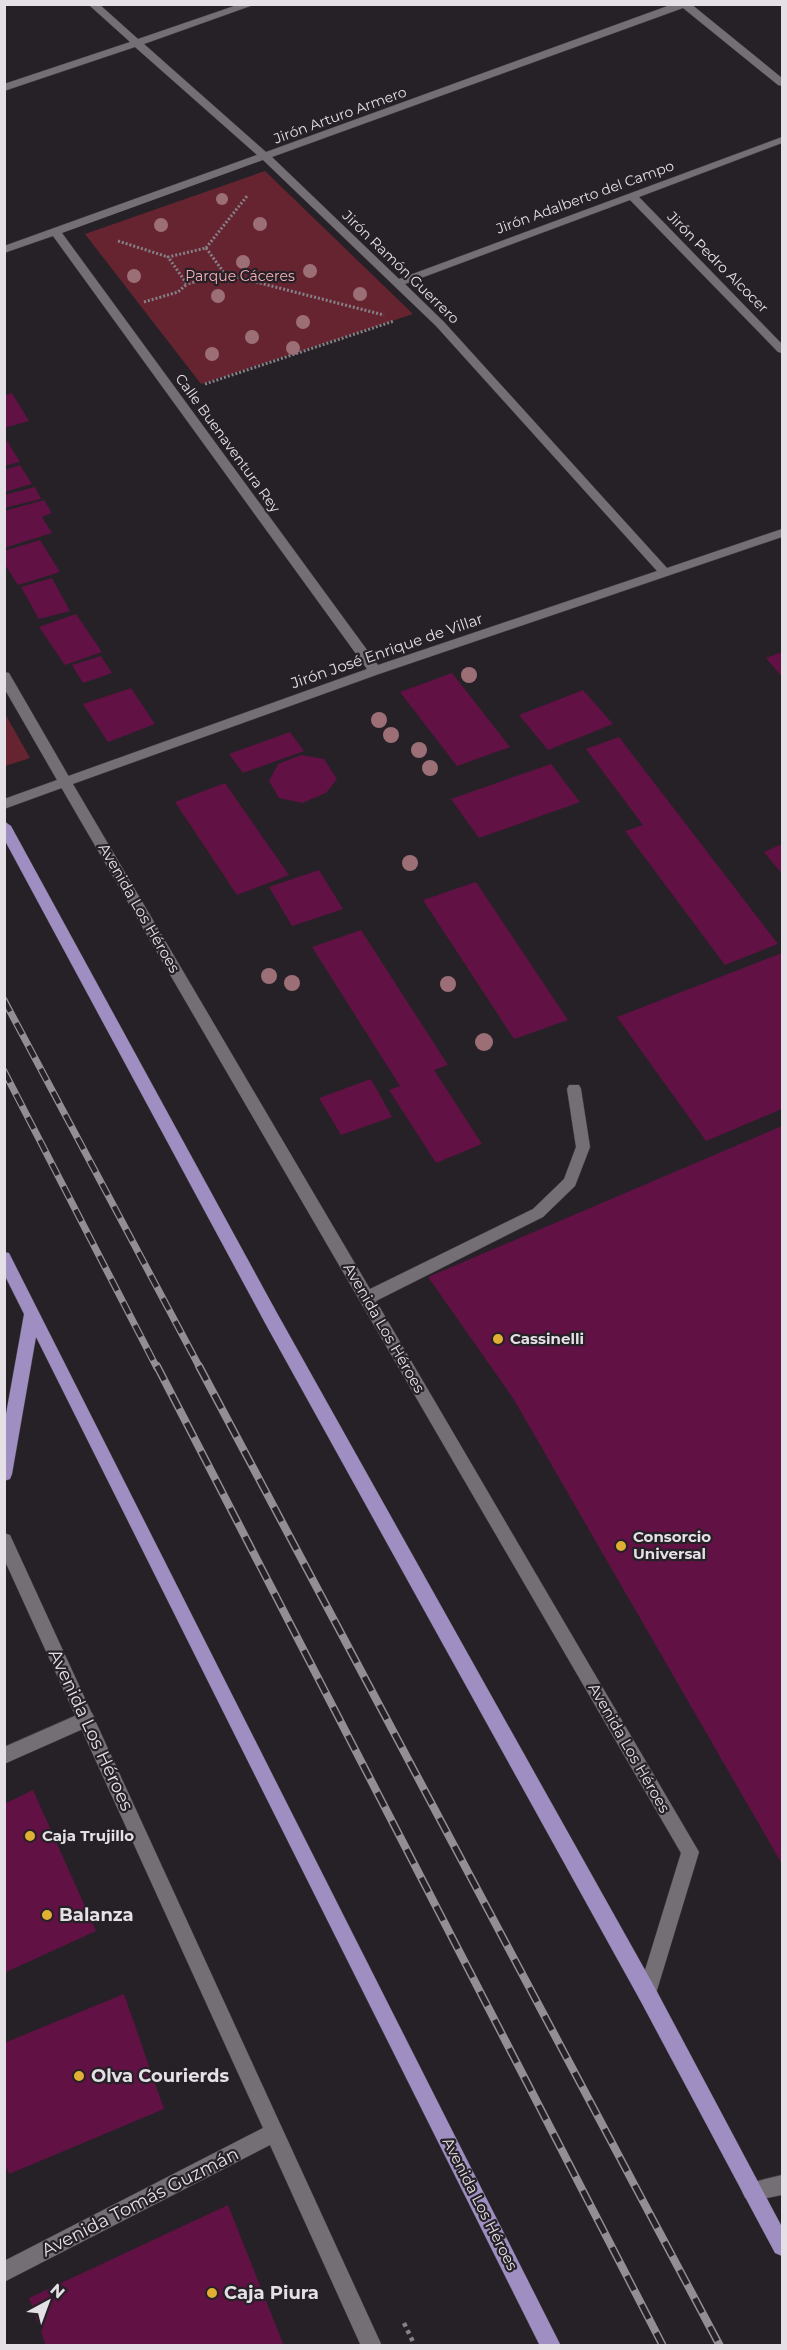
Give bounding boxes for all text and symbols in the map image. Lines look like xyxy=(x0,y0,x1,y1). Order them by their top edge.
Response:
street label: Jirón Arturo Armero xyxy=(270,83,409,148)
street label: Jirón Adalberto del Campo xyxy=(493,156,677,238)
street label: Jirón Ramón Guerrero xyxy=(338,206,463,328)
street label: Jirón Pedro Alcocer xyxy=(663,207,773,317)
park label: Parque Cáceres xyxy=(185,267,295,285)
street label: Calle Buenaventura Rey xyxy=(172,370,285,516)
street label: Jirón José Enrique de Villar xyxy=(287,609,485,693)
street label: Avenida Los Héroes xyxy=(95,839,184,976)
street label: Avenida Los Héroes xyxy=(340,1259,429,1396)
place label: Cassinelli xyxy=(510,1329,584,1348)
marker: Cassinelli xyxy=(491,1332,505,1346)
place label: Consorcio Universal xyxy=(633,1527,711,1563)
marker: Consorcio Universal xyxy=(614,1539,628,1553)
street label: Avenida Los Héroes xyxy=(44,1646,138,1815)
street label: Avenida Los Héroes xyxy=(585,1679,674,1816)
place label: Caja Trujillo xyxy=(42,1826,134,1845)
marker: Caja Trujillo xyxy=(23,1829,37,1843)
place label: Balanza xyxy=(59,1904,134,1926)
marker: Balanza xyxy=(40,1908,54,1922)
place label: Olva Courierds xyxy=(91,2065,230,2087)
marker: Olva Courierds xyxy=(72,2069,86,2083)
street label: Avenida Los Héroes xyxy=(439,2134,522,2273)
street label: Avenida Tomás Guzmán xyxy=(38,2143,242,2261)
north arrow xyxy=(18,2272,78,2332)
text: N xyxy=(46,2280,69,2302)
place label: Caja Piura xyxy=(224,2282,319,2304)
marker: Caja Piura xyxy=(205,2286,219,2300)

